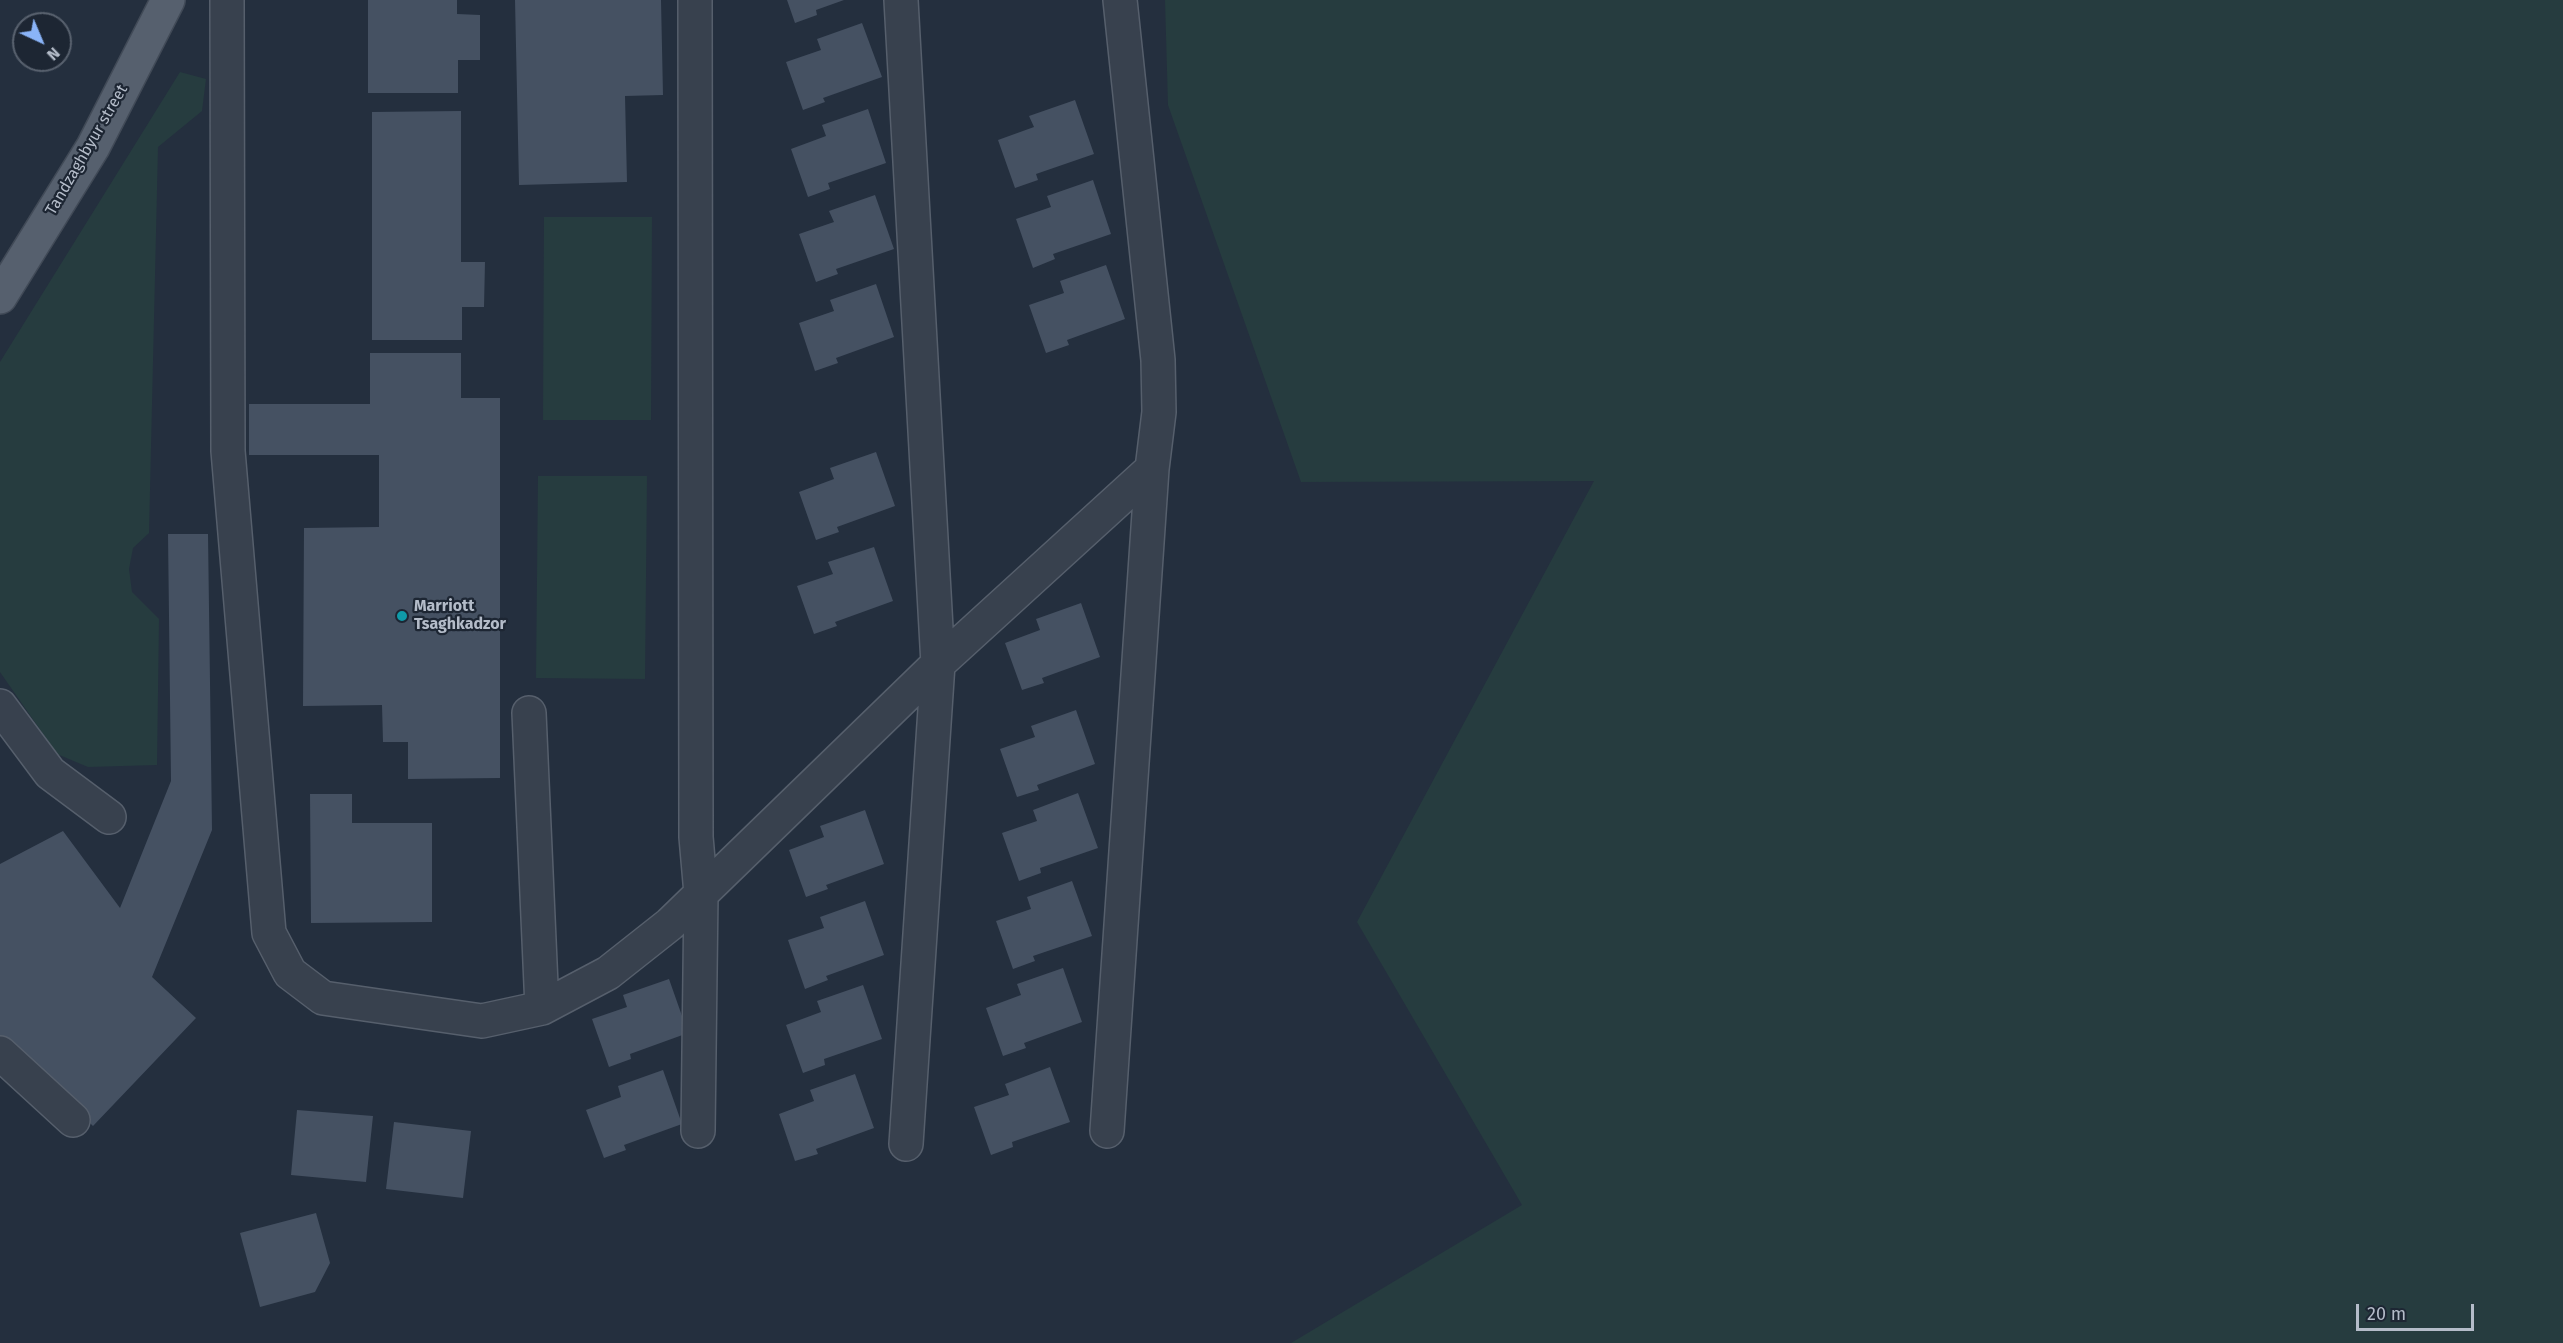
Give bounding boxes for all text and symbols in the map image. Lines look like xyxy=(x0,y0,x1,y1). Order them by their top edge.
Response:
north arrow xyxy=(12,12,72,72)
text: N xyxy=(43,43,64,64)
street label: Tandzaghbyur street xyxy=(42,81,132,219)
place label: Marriott Tsaghkadzor xyxy=(414,597,506,635)
marker: Marriott Tsaghkadzor xyxy=(395,609,409,623)
scale bar xyxy=(2359,1292,2478,1330)
text: 20 m xyxy=(2367,1303,2406,1325)

